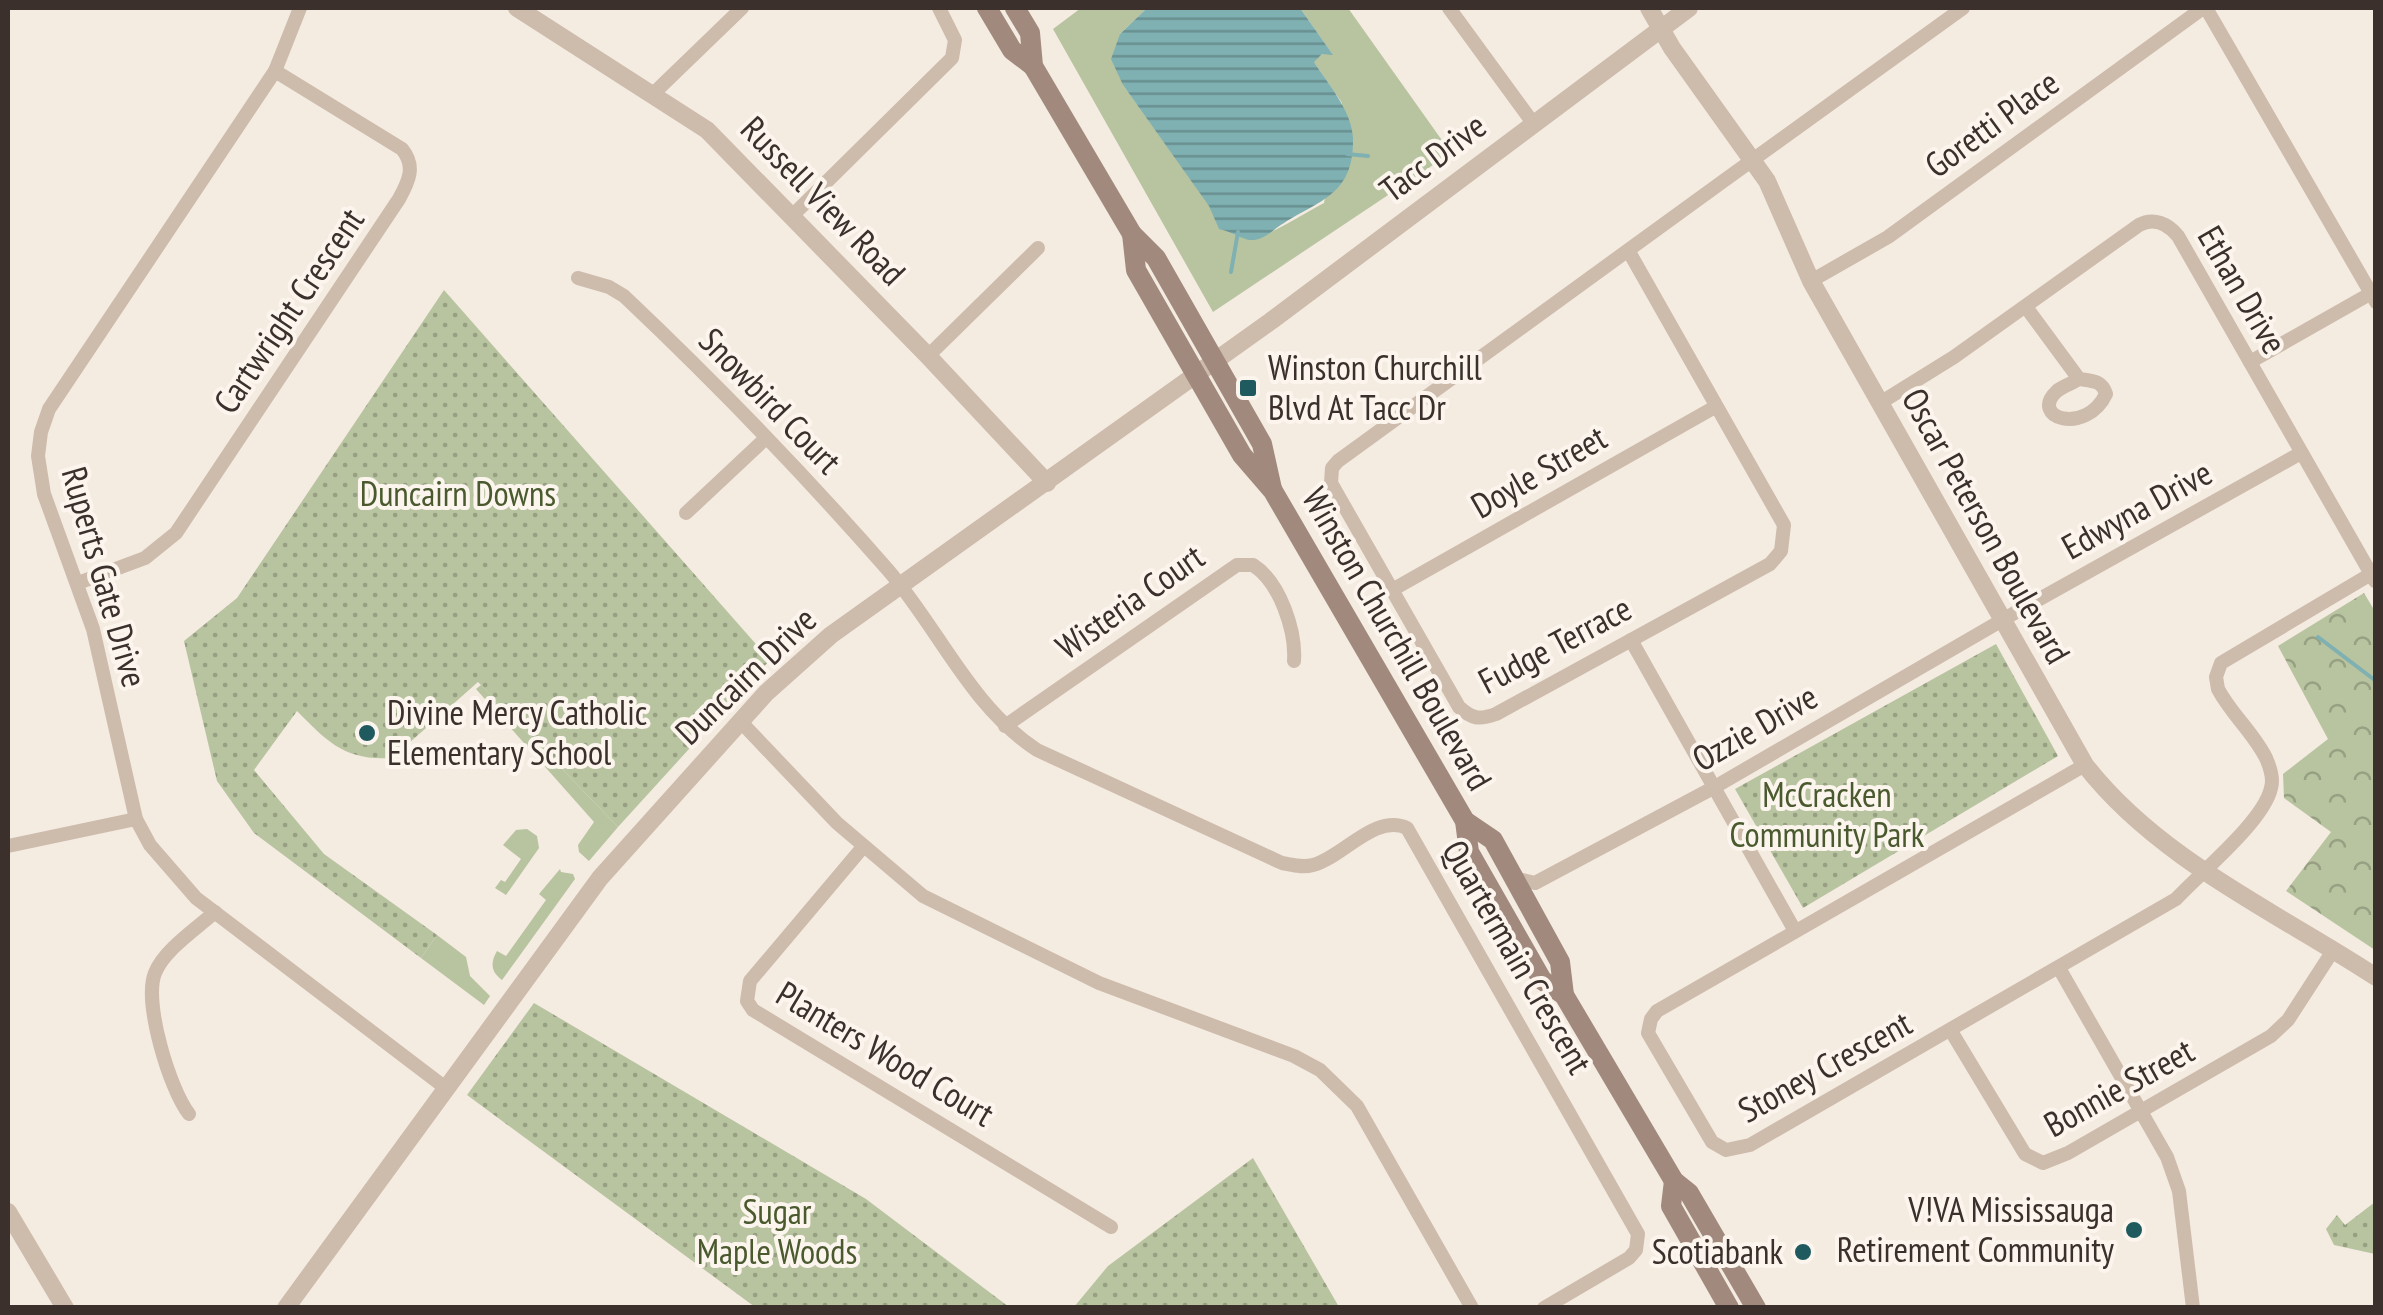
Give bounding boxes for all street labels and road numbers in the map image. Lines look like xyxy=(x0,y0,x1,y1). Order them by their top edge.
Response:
street label: Goretti Place xyxy=(1915,59,2068,187)
street label: Tacc Drive xyxy=(1370,102,1495,212)
street label: Russell View Road xyxy=(731,106,916,295)
street label: Cartwright Crescent xyxy=(203,199,374,422)
street label: Ethan Drive xyxy=(2188,217,2298,362)
street label: Snowbird Court xyxy=(690,317,852,484)
street label: Oscar Peterson Boulevard xyxy=(1892,380,2082,671)
street label: Doyle Street xyxy=(1463,414,1615,528)
street label: Edwyna Drive xyxy=(2053,449,2220,569)
street label: Ruperts Gate Drive xyxy=(52,461,158,692)
street label: Winston Churchill Boulevard xyxy=(1292,479,1503,798)
street label: Wisteria Court xyxy=(1046,533,1213,669)
street label: Fudge Terrace xyxy=(1470,585,1639,704)
street label: Duncairn Drive xyxy=(665,597,826,754)
street label: Ozzie Drive xyxy=(1684,673,1825,781)
street label: Quartermain Crescent xyxy=(1432,831,1604,1082)
street label: Planters Wood Court xyxy=(768,970,1003,1136)
street label: Stoney Crescent xyxy=(1730,1000,1920,1133)
street label: Bonnie Street xyxy=(2036,1027,2202,1147)

